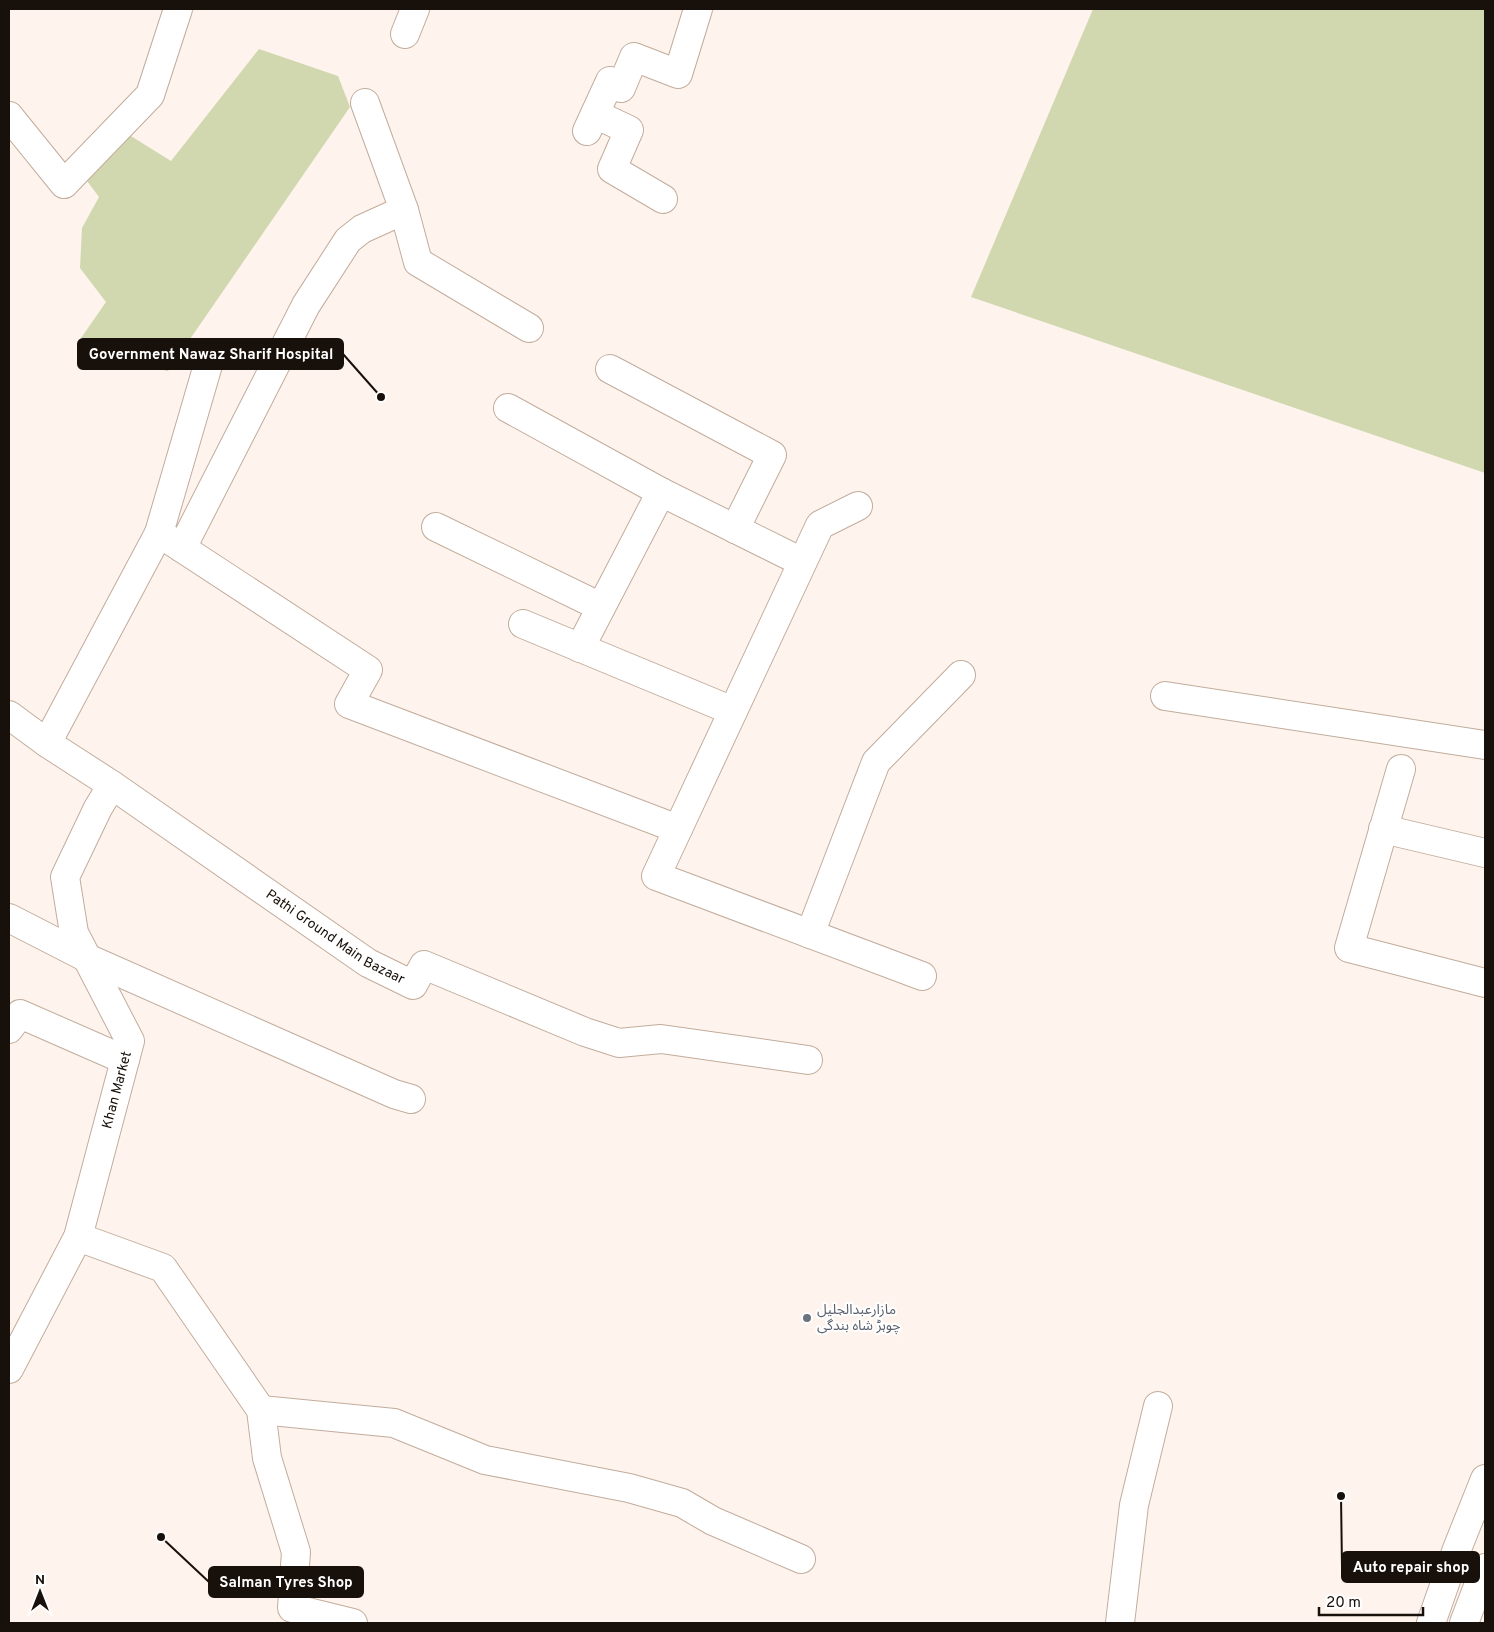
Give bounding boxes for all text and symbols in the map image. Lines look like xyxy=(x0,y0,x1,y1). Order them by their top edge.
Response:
callout: Government Nawaz Sharif Hospital xyxy=(78,339,343,369)
text: Government Nawaz Sharif Hospital xyxy=(89,346,333,365)
street label: Pathi Ground Main Bazaar xyxy=(262,886,408,988)
street label: Khan Market xyxy=(99,1049,135,1131)
place label: مازارعبدالجلیل چوہڑ شاہ بندگی xyxy=(817,1302,901,1335)
marker: مازارعبدالجلیل چوہڑ شاہ بندگی xyxy=(801,1312,813,1324)
callout: Auto repair shop xyxy=(1342,1552,1479,1582)
text: Auto repair shop xyxy=(1353,1559,1469,1578)
north arrow xyxy=(15,1567,65,1617)
callout: Salman Tyres Shop xyxy=(209,1567,363,1597)
text: N xyxy=(35,1572,45,1589)
text: Salman Tyres Shop xyxy=(219,1574,353,1593)
scale bar xyxy=(1319,1584,1423,1616)
text: 20 m xyxy=(1326,1594,1361,1613)

